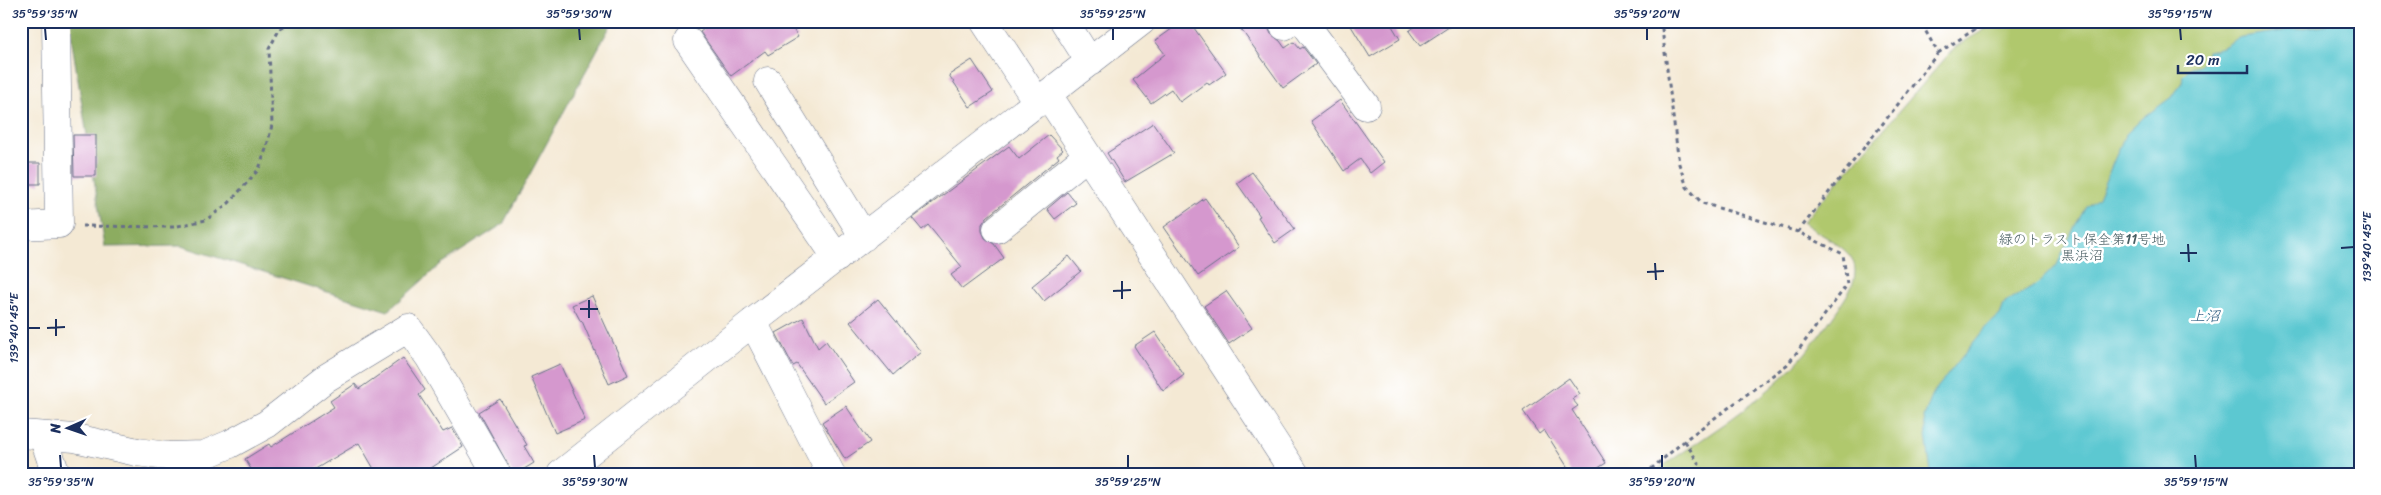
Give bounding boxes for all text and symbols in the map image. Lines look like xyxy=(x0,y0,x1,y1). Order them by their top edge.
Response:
text: 35°59'35"N xyxy=(12,3,78,25)
text: 35°59'30"N xyxy=(546,3,613,25)
text: 35°59'25"N xyxy=(1080,3,1147,25)
text: 35°59'20"N xyxy=(1614,3,1681,25)
text: 35°59'15"N xyxy=(2148,3,2213,25)
scale bar xyxy=(2178,42,2247,74)
text: 20 m xyxy=(2186,47,2220,73)
text: 139°40'45"E xyxy=(2356,211,2378,282)
park label: 緑のトラスト保全第11号地 黒浜沼 xyxy=(1999,227,2165,268)
text: 139°40'45"E xyxy=(3,292,25,363)
water label: 上沼 xyxy=(2190,303,2222,329)
north arrow xyxy=(42,402,92,452)
text: N xyxy=(43,423,68,435)
text: 35°59'35"N xyxy=(28,471,94,493)
text: 35°59'30"N xyxy=(562,471,629,493)
text: 35°59'25"N xyxy=(1095,471,1162,493)
text: 35°59'20"N xyxy=(1629,471,1696,493)
text: 35°59'15"N xyxy=(2164,471,2229,493)

